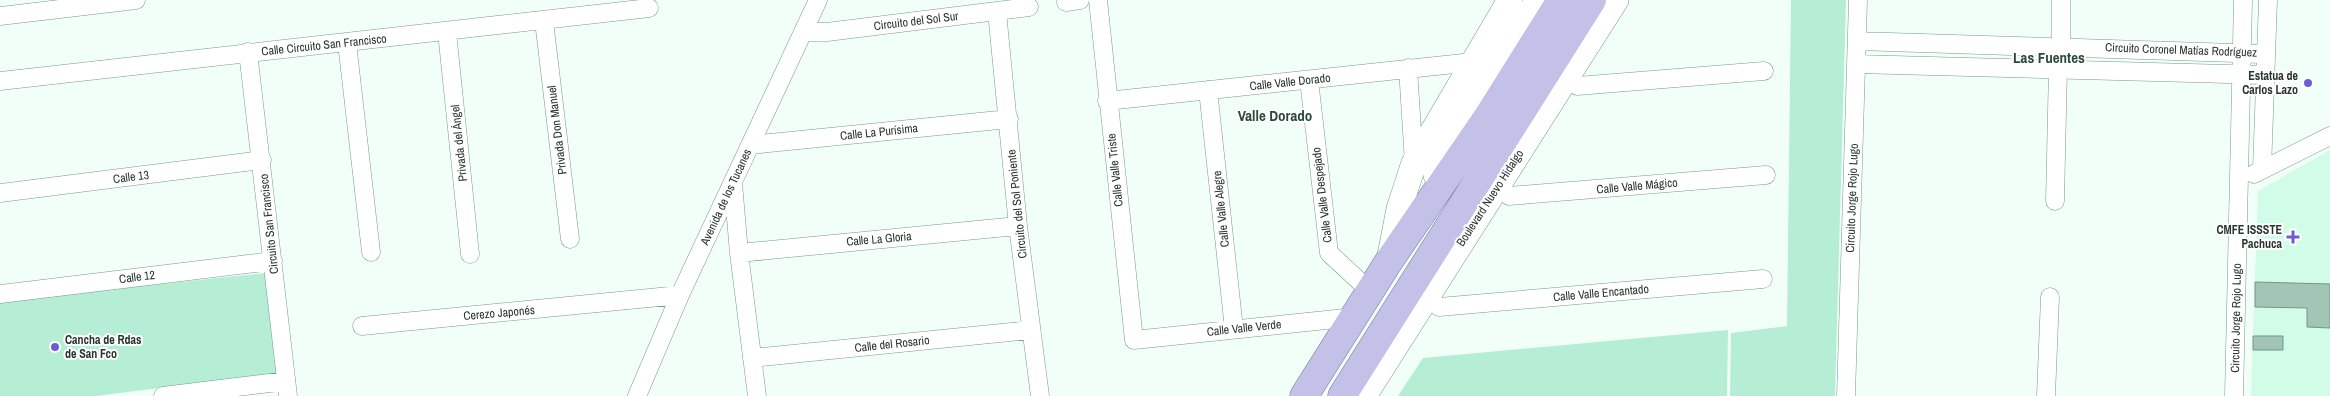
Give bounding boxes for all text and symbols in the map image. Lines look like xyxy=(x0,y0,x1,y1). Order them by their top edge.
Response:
street label: Circuito del Sol Sur xyxy=(873,8,960,34)
street label: Calle Circuito San Francisco xyxy=(261,30,387,60)
street label: Circuito Coronel Matías Rodríguez xyxy=(2105,39,2257,61)
district label: Las Fuentes xyxy=(2013,47,2085,68)
place label: Estatua de Carlos Lazo xyxy=(2242,68,2299,98)
street label: Calle Valle Dorado xyxy=(1249,70,1331,94)
marker: Estatua de Carlos Lazo xyxy=(2302,77,2314,89)
street label: Privada Don Manuel xyxy=(544,85,570,175)
street label: Privada del Ángel xyxy=(447,104,471,182)
district label: Valle Dorado xyxy=(1238,105,1312,126)
street label: Calle La Purísima xyxy=(839,120,919,144)
street label: Calle Valle Triste xyxy=(1103,133,1127,207)
street label: Circuito Jorge Rojo Lugo xyxy=(1842,143,1862,253)
street label: Avenida de los Tucanes xyxy=(696,146,755,249)
street label: Calle Valle Despejado xyxy=(1308,146,1336,244)
street label: Boulevard Nuevo Hidalgo xyxy=(1453,147,1527,249)
street label: Circuito del Sol Poniente xyxy=(1003,149,1031,259)
street label: Calle 13 xyxy=(112,167,150,187)
street label: Calle Valle Alegre xyxy=(1209,170,1233,248)
street label: Circuito San Francisco xyxy=(256,173,282,275)
street label: Calle Valle Mágico xyxy=(1596,174,1678,198)
place label: CMFE ISSSTE Pachuca xyxy=(2216,222,2283,252)
street label: Calle La Gloria xyxy=(846,228,913,250)
marker: CMFE ISSSTE Pachuca xyxy=(2286,230,2300,244)
street label: Circuito Jorge Rojo Lugo xyxy=(2227,263,2245,373)
street label: Calle 12 xyxy=(118,267,156,287)
street label: Calle Valle Encantado xyxy=(1552,281,1650,305)
street label: Cerezo Japonés xyxy=(463,302,535,324)
street label: Calle Valle Verde xyxy=(1206,316,1282,340)
place label: Cancha de Rdas de San Fco xyxy=(65,332,142,362)
street label: Calle del Rosario xyxy=(854,332,930,356)
marker: Cancha de Rdas de San Fco xyxy=(49,341,61,353)

